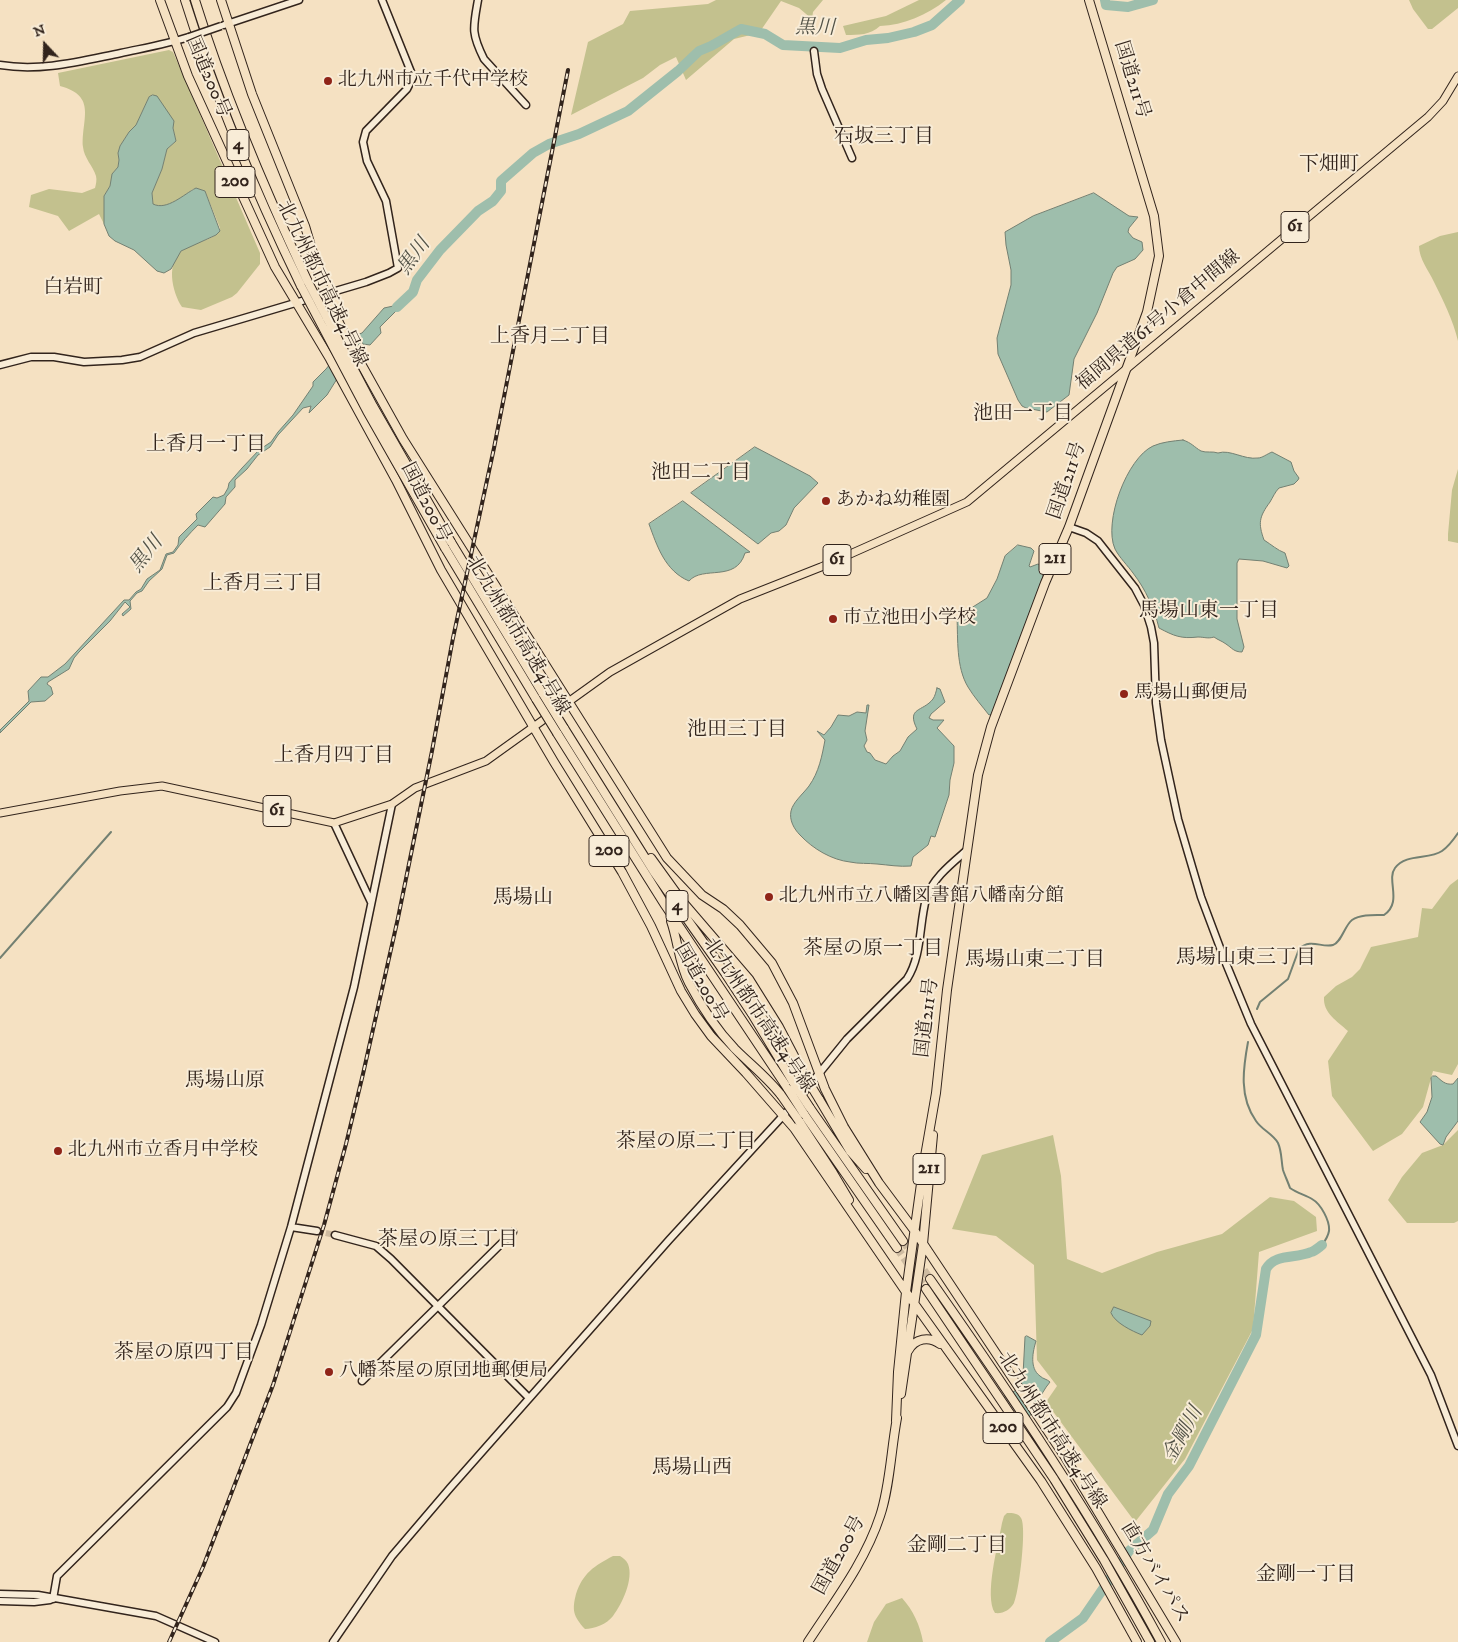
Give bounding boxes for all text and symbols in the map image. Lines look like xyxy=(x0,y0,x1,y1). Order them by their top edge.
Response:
water label: 黒川 xyxy=(795,17,835,41)
north arrow xyxy=(20,20,70,70)
text: N xyxy=(31,21,48,41)
street label: 国道200号 xyxy=(180,33,234,121)
street label: 国道211号 xyxy=(1108,38,1154,122)
place label: 北九州市立千代中学校 xyxy=(338,70,528,92)
marker: 北九州市立千代中学校 xyxy=(322,75,334,87)
district label: 石坂三丁目 xyxy=(834,126,934,150)
road number: 4 xyxy=(227,130,249,160)
district label: 下畑町 xyxy=(1299,154,1359,178)
road number: 200 xyxy=(215,166,255,198)
street label: 北九州都市高速4号線 xyxy=(271,197,371,371)
road number: 61 xyxy=(1281,212,1309,242)
water label: 黒川 xyxy=(394,234,436,280)
street label: 福岡県道61号小倉中間線 xyxy=(1072,246,1246,396)
district label: 白岩町 xyxy=(43,277,103,301)
district label: 上香月二丁目 xyxy=(490,326,610,350)
district label: 池田一丁目 xyxy=(973,403,1073,427)
district label: 上香月一丁目 xyxy=(146,434,266,458)
street label: 国道211号 xyxy=(1044,439,1092,523)
street label: 国道200号 xyxy=(395,459,455,547)
district label: 池田二丁目 xyxy=(651,462,751,486)
place label: あかね幼稚園 xyxy=(836,490,950,512)
marker: あかね幼稚園 xyxy=(820,495,832,507)
water label: 黒川 xyxy=(125,532,169,578)
road number: 61 xyxy=(823,544,851,576)
road number: 211 xyxy=(1039,544,1071,574)
street label: 北九州都市高速4号線 xyxy=(460,552,574,720)
district label: 上香月三丁目 xyxy=(203,573,323,597)
district label: 馬場山東一丁目 xyxy=(1139,600,1279,624)
place label: 市立池田小学校 xyxy=(843,608,976,630)
marker: 市立池田小学校 xyxy=(827,613,839,625)
place label: 馬場山郵便局 xyxy=(1134,683,1248,705)
marker: 馬場山郵便局 xyxy=(1118,688,1130,700)
district label: 池田三丁目 xyxy=(687,719,787,743)
district label: 上香月四丁目 xyxy=(274,745,394,769)
road number: 61 xyxy=(263,796,291,826)
road number: 200 xyxy=(589,836,629,866)
place label: 北九州市立八幡図書館八幡南分館 xyxy=(779,886,1064,908)
district label: 馬場山 xyxy=(493,887,553,911)
road number: 4 xyxy=(666,890,688,921)
marker: 北九州市立八幡図書館八幡南分館 xyxy=(763,891,775,903)
street label: 北九州都市高速4号線 xyxy=(698,934,818,1098)
district label: 茶屋の原一丁目 xyxy=(803,938,943,962)
street label: 国道200号 xyxy=(668,940,732,1026)
district label: 馬場山東三丁目 xyxy=(1176,947,1316,971)
district label: 馬場山東二丁目 xyxy=(965,949,1105,973)
street label: 国道211号 xyxy=(912,977,944,1059)
district label: 馬場山原 xyxy=(185,1070,265,1094)
district label: 茶屋の原二丁目 xyxy=(616,1131,756,1155)
place label: 北九州市立香月中学校 xyxy=(68,1140,258,1162)
marker: 北九州市立香月中学校 xyxy=(52,1145,64,1157)
road number: 211 xyxy=(913,1154,945,1184)
district label: 茶屋の原三丁目 xyxy=(378,1229,518,1253)
district label: 茶屋の原四丁目 xyxy=(114,1342,254,1366)
street label: 北九州都市高速4号線 xyxy=(992,1348,1110,1514)
place label: 八幡茶屋の原団地郵便局 xyxy=(339,1361,548,1383)
marker: 八幡茶屋の原団地郵便局 xyxy=(323,1366,335,1378)
water label: 金剛川 xyxy=(1159,1403,1209,1467)
road number: 200 xyxy=(983,1412,1023,1444)
district label: 馬場山西 xyxy=(652,1457,732,1481)
street label: 国道200号 xyxy=(809,1513,871,1599)
street label: 直方バイパス xyxy=(1115,1518,1193,1628)
district label: 金剛二丁目 xyxy=(907,1535,1007,1559)
district label: 金剛一丁目 xyxy=(1256,1564,1356,1588)

